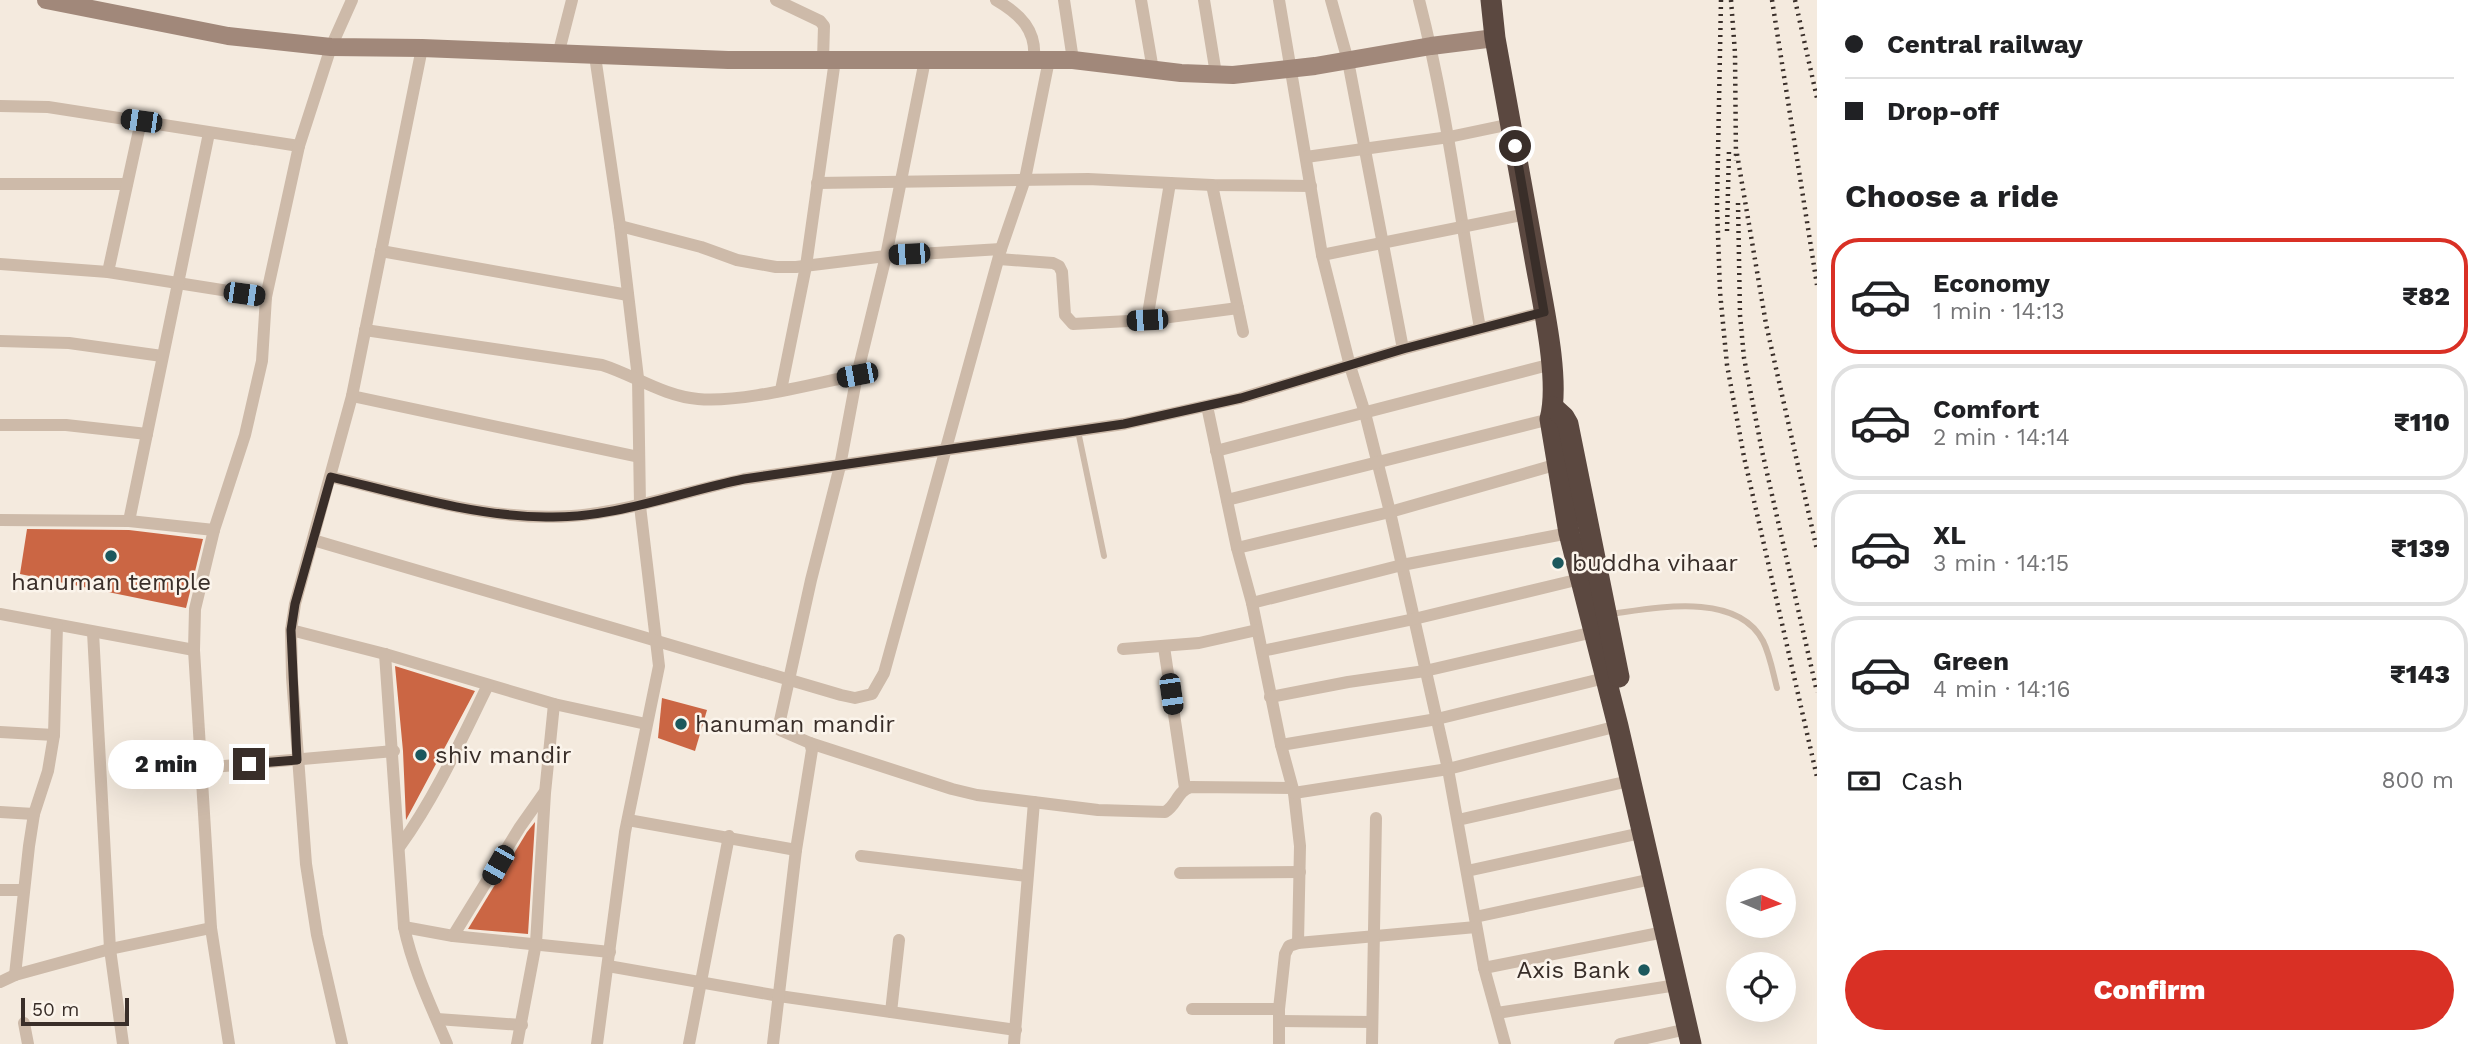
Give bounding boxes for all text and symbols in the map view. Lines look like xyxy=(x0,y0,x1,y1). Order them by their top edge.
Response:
text: Central railway xyxy=(1887,29,2083,59)
text: Drop-off xyxy=(1887,96,1999,126)
car xyxy=(119,108,164,134)
route start xyxy=(1499,130,1531,162)
text: Choose a ride xyxy=(1845,177,2059,215)
car xyxy=(888,242,931,266)
icon: car xyxy=(1849,265,1912,328)
text: Economy xyxy=(1933,268,2050,298)
car xyxy=(222,281,267,307)
text: ₹82 xyxy=(2402,281,2450,311)
text: 1 min · 14:13 xyxy=(1933,298,2065,325)
car xyxy=(1126,308,1169,332)
car xyxy=(835,361,880,389)
icon: car xyxy=(1849,391,1912,454)
text: Comfort xyxy=(1933,394,2039,424)
text: ₹110 xyxy=(2394,407,2450,437)
text: 2 min · 14:14 xyxy=(1933,424,2070,451)
icon: car xyxy=(1849,517,1912,580)
text: XL xyxy=(1933,520,1966,550)
text: ₹139 xyxy=(2391,533,2450,563)
marker: hanuman temple xyxy=(103,548,119,564)
place label: buddha vihaar xyxy=(1572,549,1738,577)
text: 3 min · 14:15 xyxy=(1933,550,2069,577)
marker: buddha vihaar xyxy=(1550,555,1566,571)
place label: hanuman temple xyxy=(11,568,211,596)
icon: car xyxy=(1849,643,1912,706)
text: Green xyxy=(1933,646,2009,676)
text: ₹143 xyxy=(2390,659,2450,689)
car xyxy=(1158,672,1185,716)
text: 4 min · 14:16 xyxy=(1933,676,2070,703)
place label: hanuman mandir xyxy=(695,710,895,738)
marker: hanuman mandir xyxy=(673,716,689,732)
callout: 2 min xyxy=(109,740,224,788)
place label: shiv mandir xyxy=(435,741,572,769)
marker: shiv mandir xyxy=(413,747,429,763)
route end xyxy=(233,748,265,780)
text: 2 min xyxy=(135,751,197,778)
icon: cash xyxy=(1845,762,1883,800)
text: Cash xyxy=(1901,766,1963,796)
text: 800 m xyxy=(2381,767,2454,794)
car xyxy=(479,842,518,888)
north arrow xyxy=(1726,868,1796,938)
map controls xyxy=(1726,868,1796,1022)
button: Confirm xyxy=(1845,950,2454,1030)
button: locate xyxy=(1726,952,1796,1022)
place label: Axis Bank xyxy=(1516,956,1630,984)
marker: Axis Bank xyxy=(1636,962,1652,978)
scale bar xyxy=(21,995,130,1027)
text: 50 m xyxy=(32,998,79,1021)

